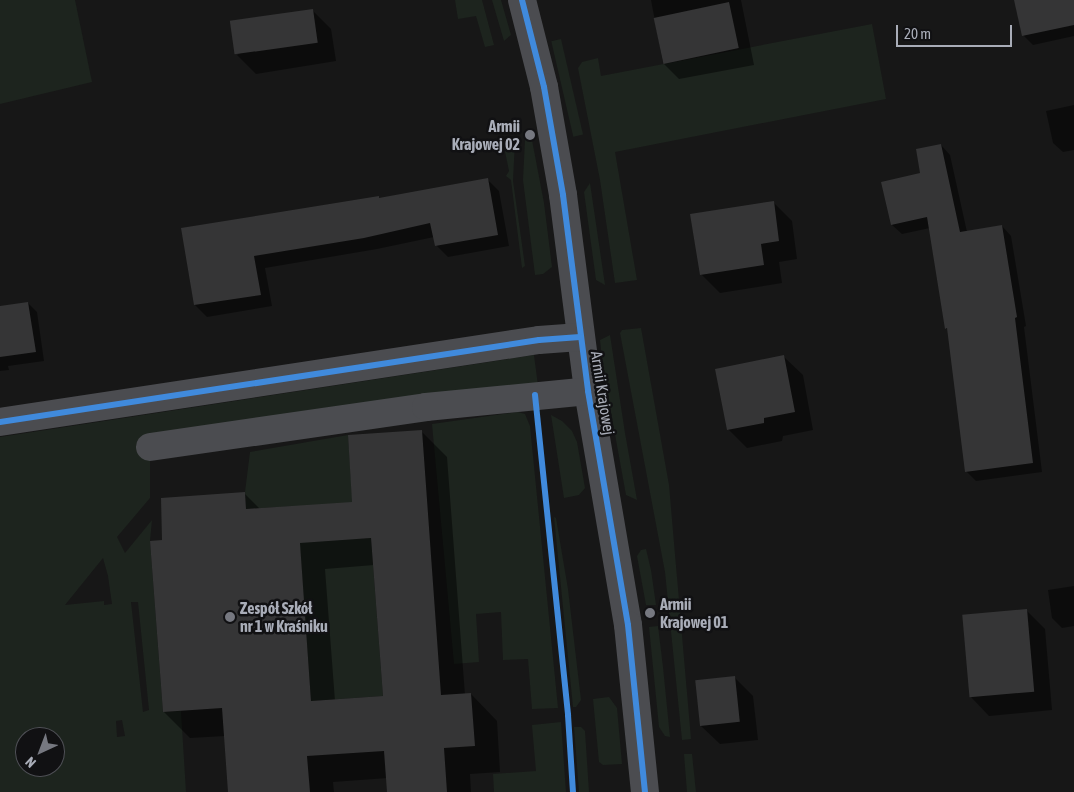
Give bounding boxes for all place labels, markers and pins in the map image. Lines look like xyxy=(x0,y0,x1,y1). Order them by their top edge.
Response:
place label: Armii Krajowej 02 xyxy=(452,116,520,154)
marker: Armii Krajowej 02 xyxy=(524,129,536,141)
place label: Armii Krajowej 01 xyxy=(660,594,728,632)
place label: Zespół Szkół nr 1 w Kraśniku xyxy=(240,598,328,636)
marker: Armii Krajowej 01 xyxy=(644,607,656,619)
marker: Zespół Szkół nr 1 w Kraśniku xyxy=(224,611,236,623)

